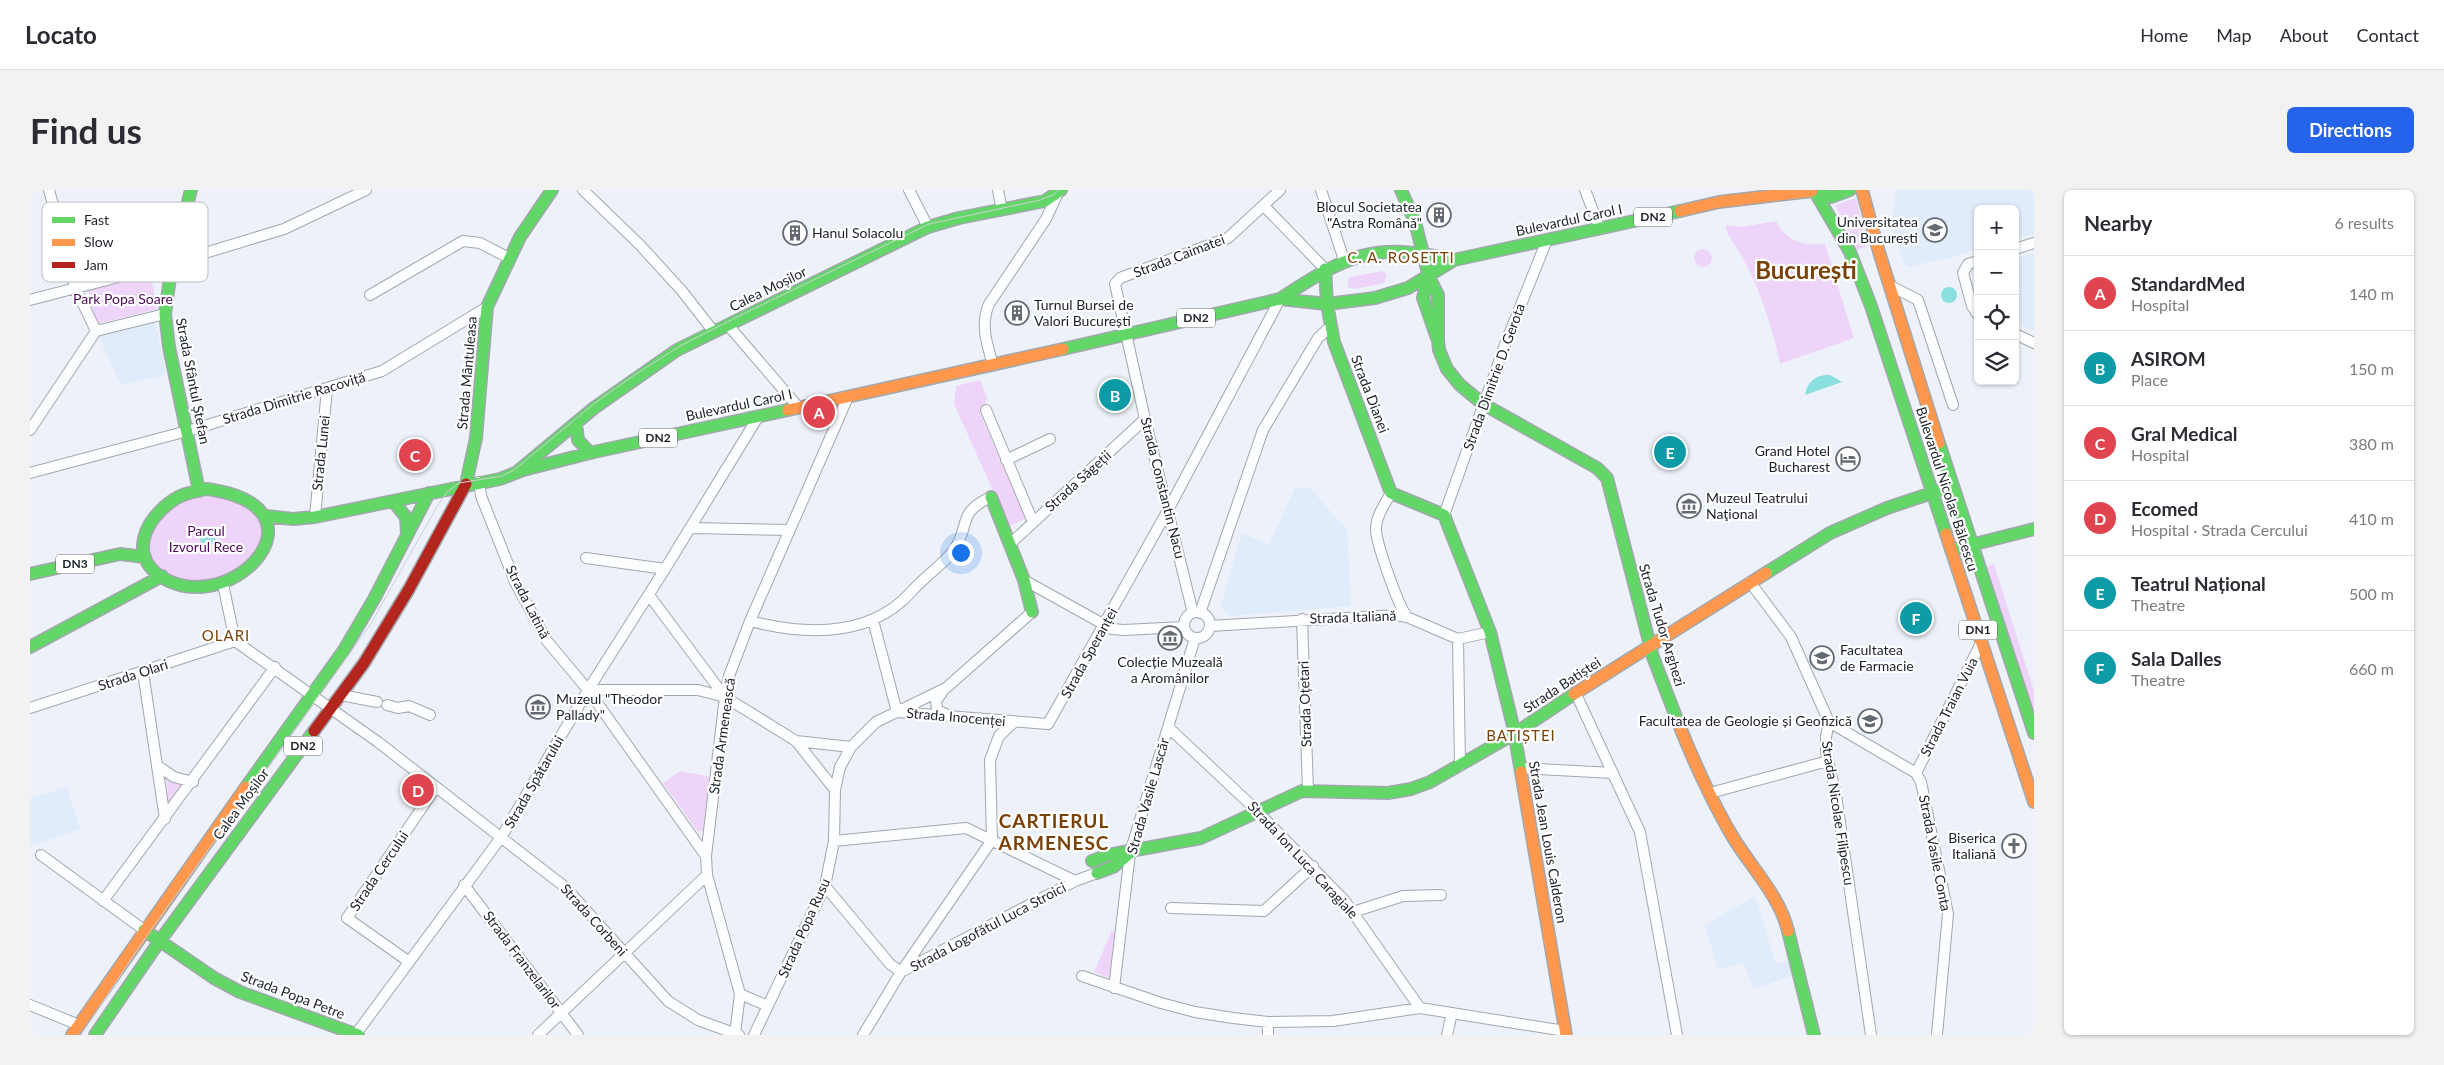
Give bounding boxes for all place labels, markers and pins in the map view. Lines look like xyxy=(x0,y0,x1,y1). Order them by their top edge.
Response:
place label: Blocul Societatea "Astra Română" xyxy=(1316,198,1422,231)
building icon: Blocul Societatea "Astra Română" xyxy=(1426,202,1452,228)
place label: Universitatea din București xyxy=(1837,213,1918,246)
school or university icon: Universitatea din București xyxy=(1922,217,1948,243)
building icon: Hanul Solacolu xyxy=(782,220,808,246)
place label: Hanul Solacolu xyxy=(812,224,903,241)
place label: Turnul Bursei de Valori București xyxy=(1034,296,1134,329)
building icon: Turnul Bursei de Valori București xyxy=(1004,300,1030,326)
pin: B xyxy=(1099,376,1131,414)
pin: A xyxy=(803,393,835,431)
pin: E xyxy=(1654,433,1686,471)
pin: C xyxy=(399,436,431,474)
place label: Grand Hotel Bucharest xyxy=(1755,442,1830,475)
hotel icon: Grand Hotel Bucharest xyxy=(1835,446,1861,472)
place label: Muzeul Teatrului Naţional xyxy=(1706,489,1808,522)
museum icon: Muzeul Teatrului Naţional xyxy=(1676,493,1702,519)
pin: F xyxy=(1900,599,1932,637)
museum icon: Colecție Muzeală a Aromânilor xyxy=(1157,625,1183,651)
place label: Facultatea de Farmacie xyxy=(1840,641,1914,674)
school or university icon: Facultatea de Farmacie xyxy=(1809,645,1835,671)
place label: Colecție Muzeală a Aromânilor xyxy=(1117,653,1223,686)
place label: Muzeul "Theodor Pallady" xyxy=(556,690,662,723)
museum icon: Muzeul "Theodor Pallady" xyxy=(525,694,551,720)
school or university icon: Facultatea de Geologie și Geofizică xyxy=(1857,708,1883,734)
place label: Facultatea de Geologie și Geofizică xyxy=(1639,712,1852,729)
pin: D xyxy=(402,771,434,809)
place label: Biserica Italiană xyxy=(1948,829,1996,862)
church icon: Biserica Italiană xyxy=(2001,833,2027,859)

